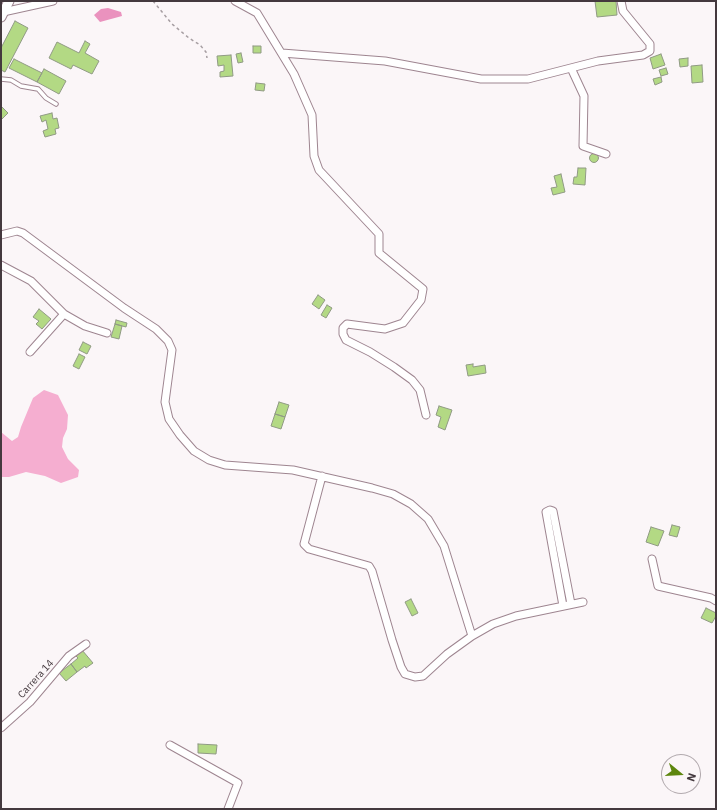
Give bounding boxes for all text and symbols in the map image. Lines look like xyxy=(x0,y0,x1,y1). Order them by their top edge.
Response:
street label: Carrera 14 xyxy=(16,657,56,701)
north arrow xyxy=(661,754,701,794)
text: N xyxy=(684,771,699,783)

